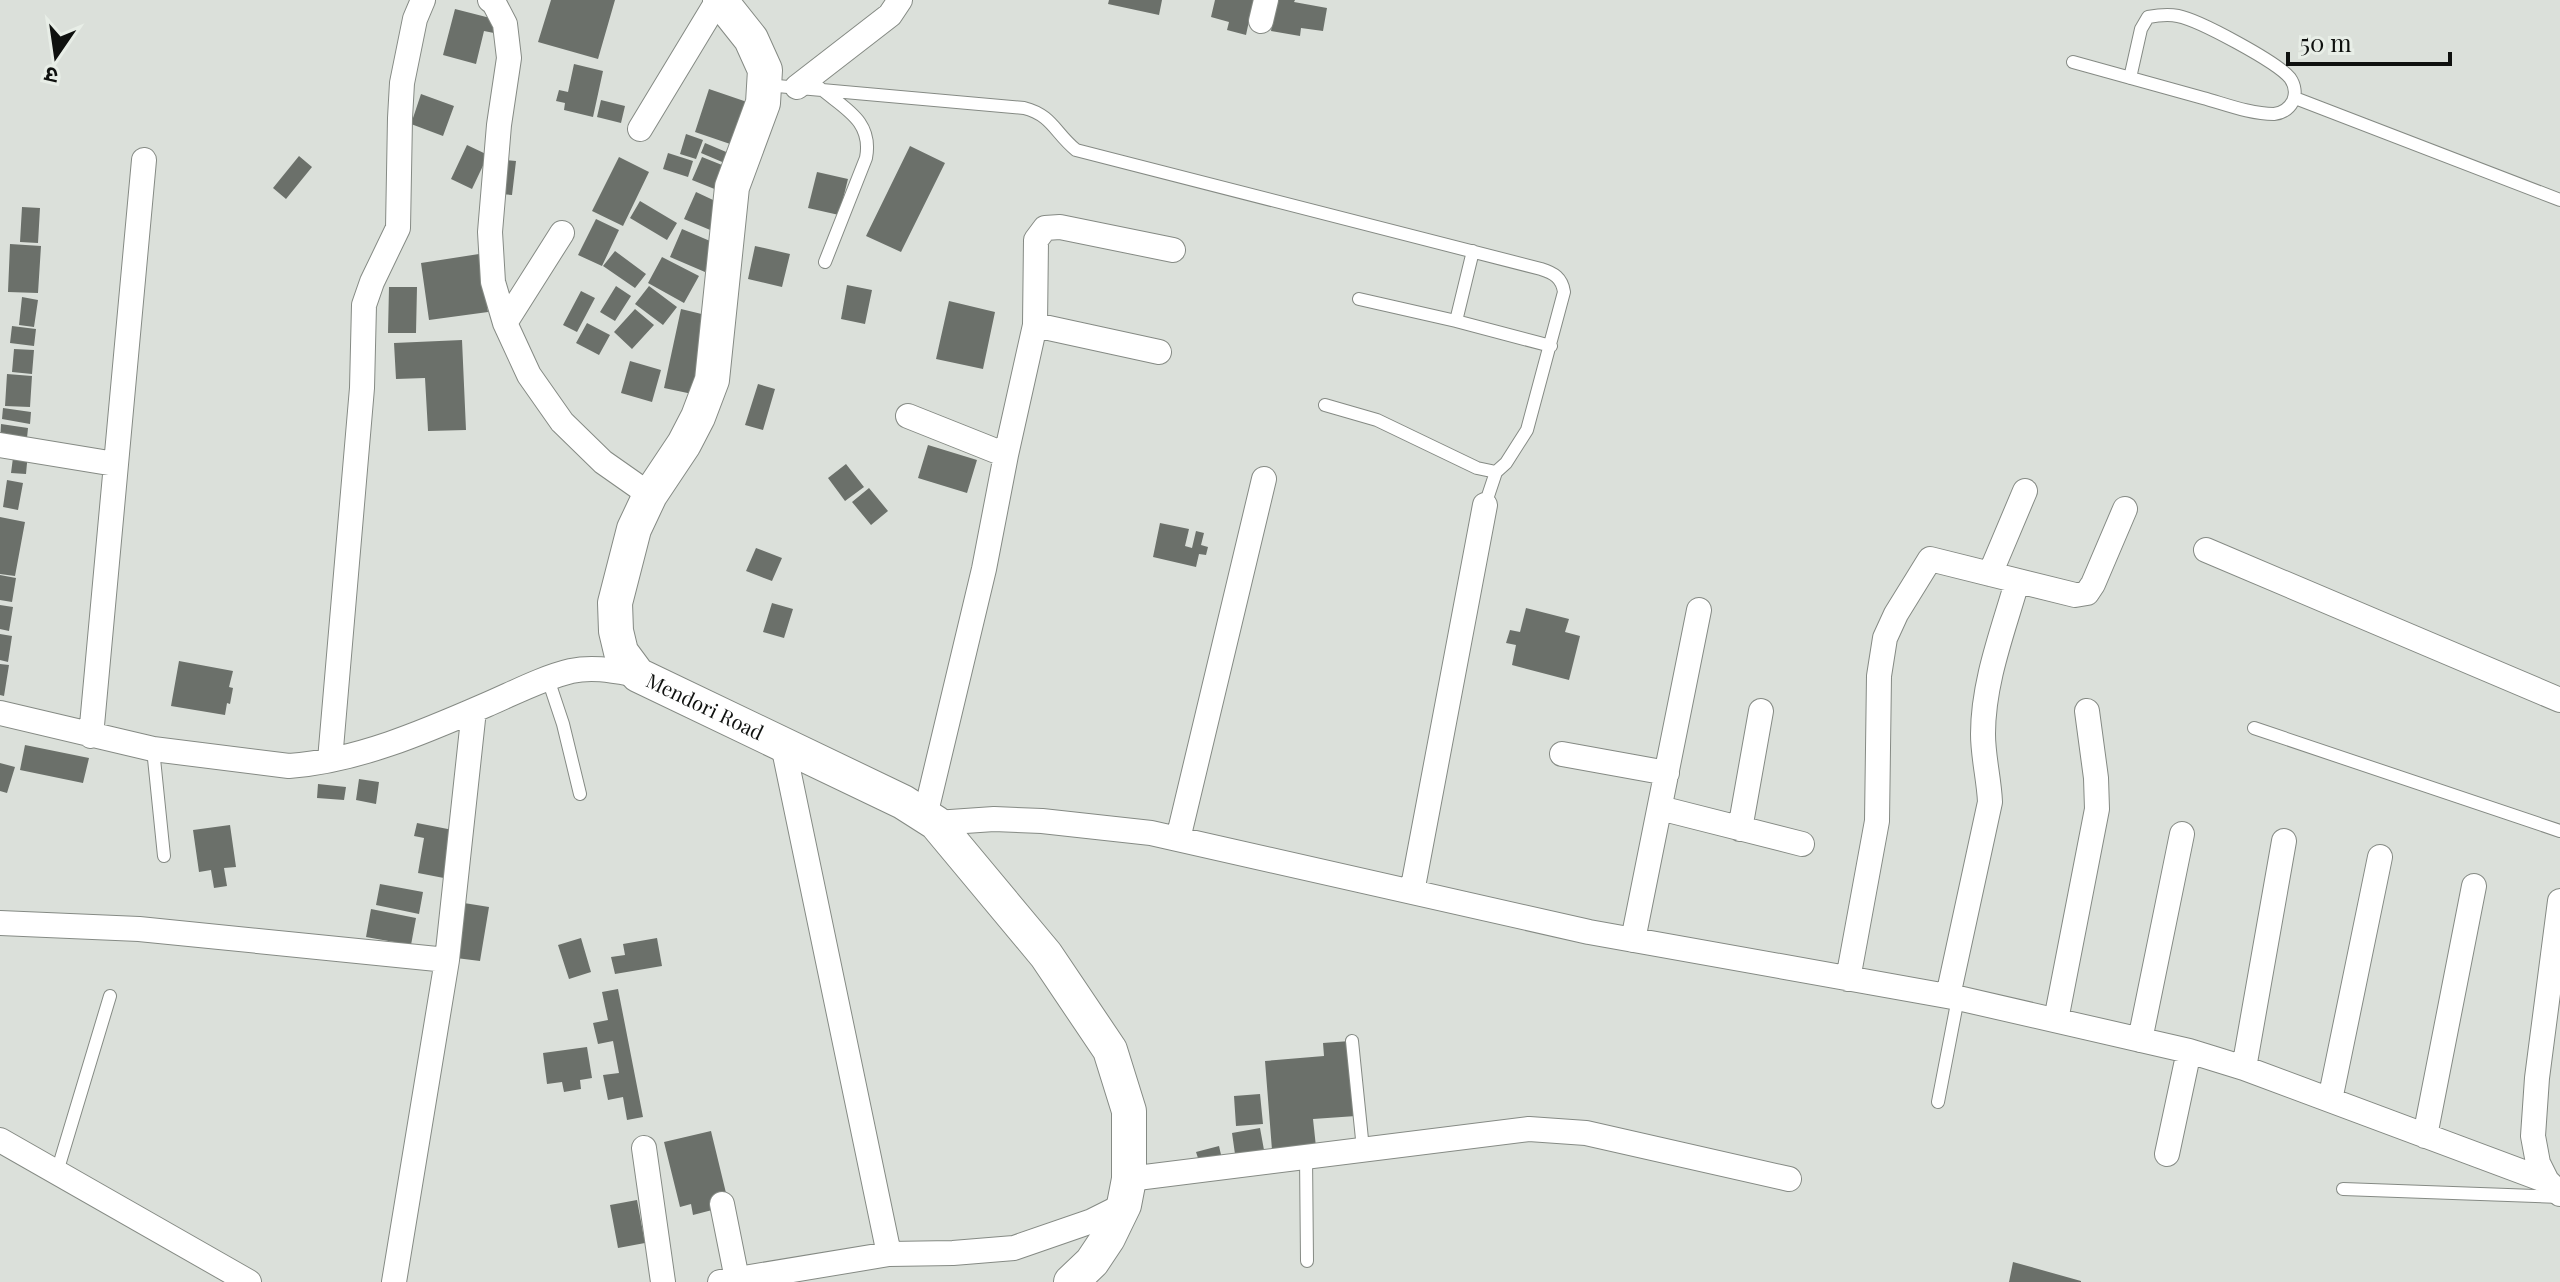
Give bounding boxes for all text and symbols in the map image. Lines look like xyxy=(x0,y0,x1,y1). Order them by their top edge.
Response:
north arrow xyxy=(16,16,96,96)
scale bar xyxy=(2288,16,2450,66)
text: 50 m xyxy=(2300,26,2352,58)
text: उ xyxy=(41,60,61,93)
street label: Mendori Road xyxy=(642,666,769,745)

